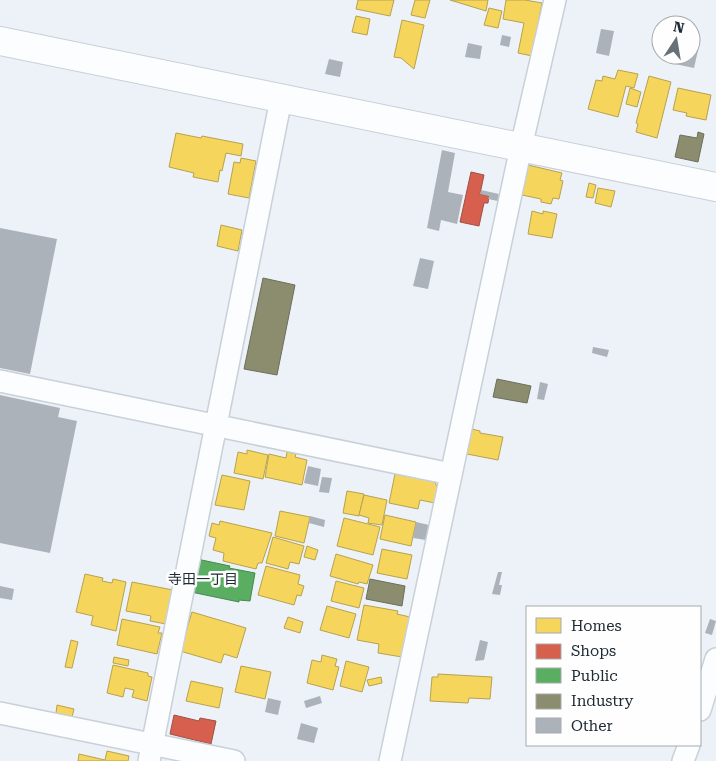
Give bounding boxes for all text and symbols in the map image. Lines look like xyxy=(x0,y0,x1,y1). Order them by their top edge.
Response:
north arrow xyxy=(651,15,701,65)
text: N xyxy=(672,18,686,36)
district label: 寺田一丁目 xyxy=(168,571,238,587)
legend xyxy=(526,606,701,746)
text: Homes xyxy=(571,617,622,635)
text: Shops xyxy=(571,642,616,660)
text: Public xyxy=(571,667,618,685)
text: Industry xyxy=(571,692,633,710)
text: Other xyxy=(571,717,613,735)

